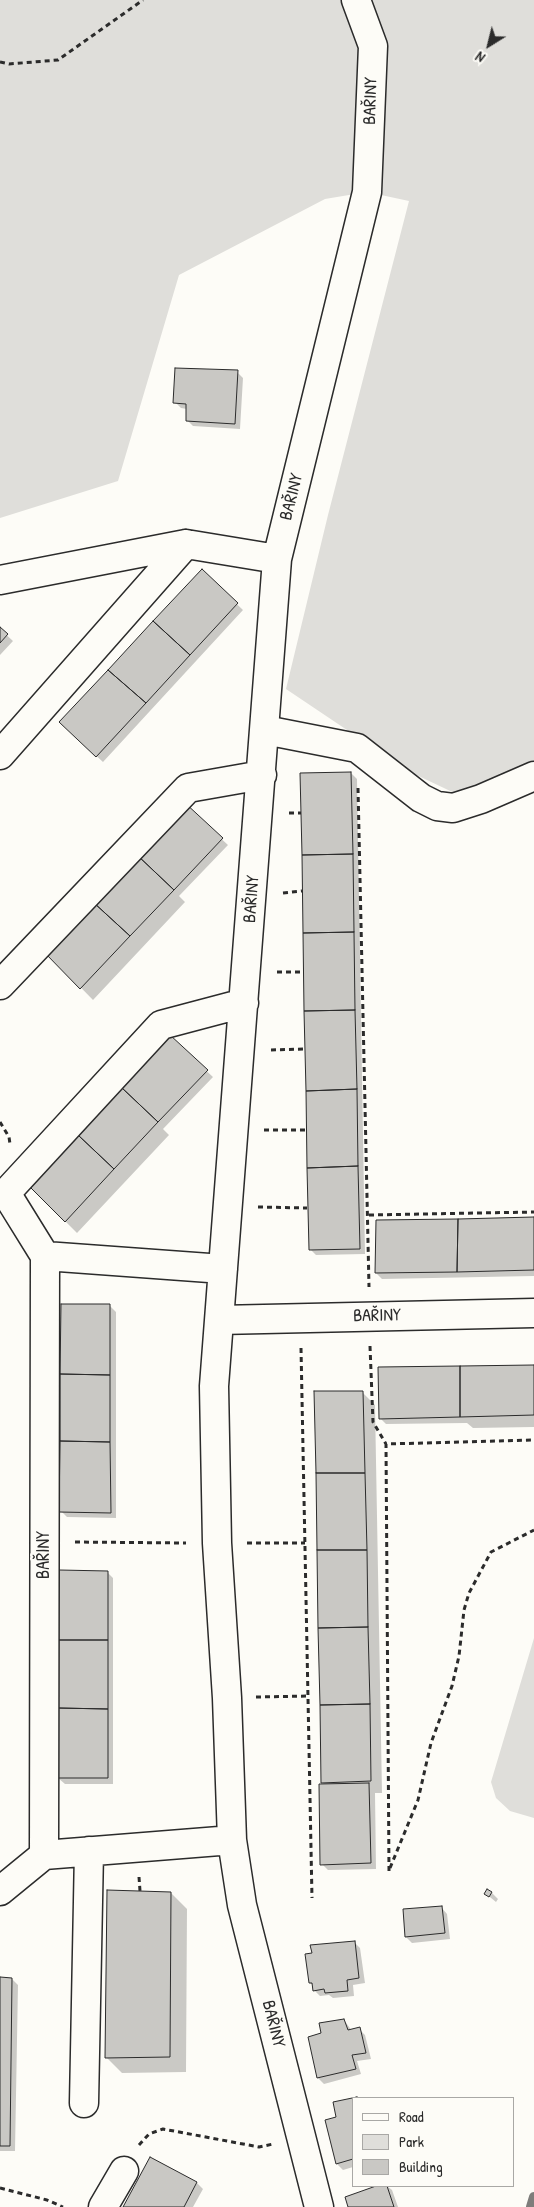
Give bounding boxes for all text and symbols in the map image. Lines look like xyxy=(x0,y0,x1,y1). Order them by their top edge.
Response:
north arrow xyxy=(464,20,514,70)
text: N xyxy=(471,48,488,67)
street label: BAŘINY xyxy=(359,77,383,125)
street label: BAŘINY xyxy=(276,471,308,523)
street label: BAŘINY xyxy=(240,874,264,924)
street label: BAŘINY xyxy=(353,1305,401,1327)
street label: BAŘINY xyxy=(33,1531,55,1579)
street label: BAŘINY xyxy=(257,1998,289,2050)
legend xyxy=(352,2097,514,2187)
text: Road xyxy=(399,2106,424,2127)
text: Park xyxy=(399,2131,424,2152)
text: Building xyxy=(399,2156,443,2177)

